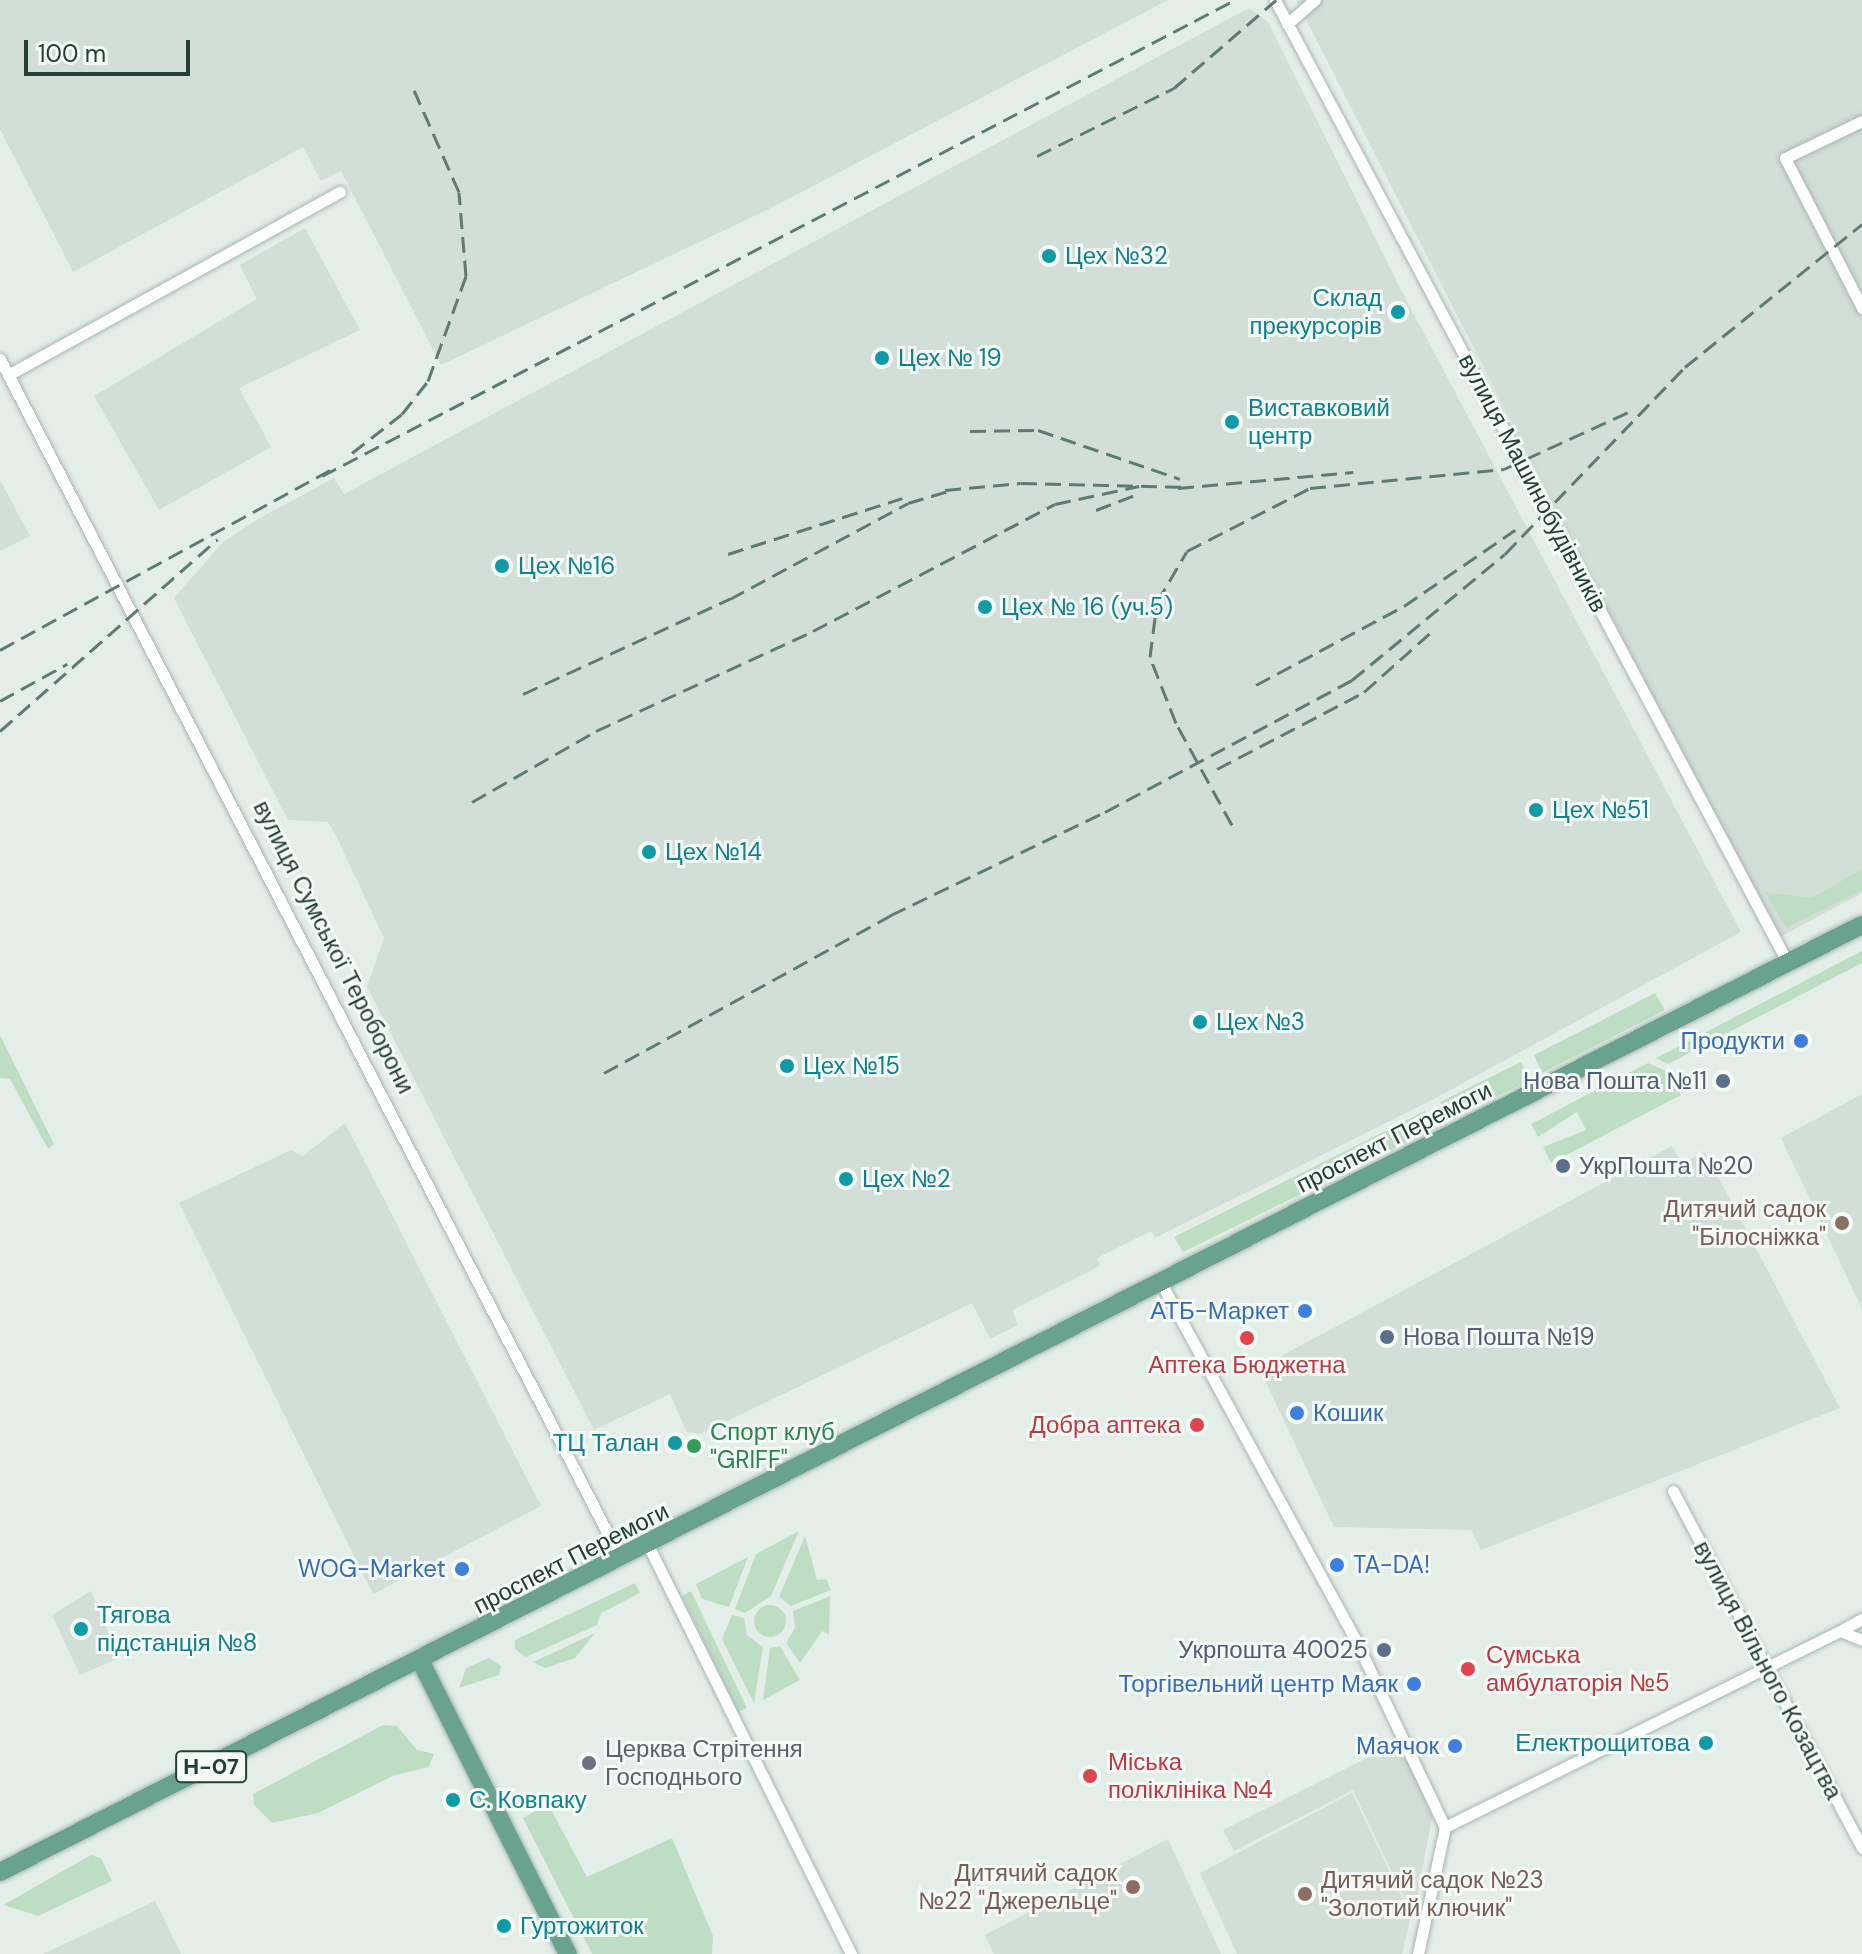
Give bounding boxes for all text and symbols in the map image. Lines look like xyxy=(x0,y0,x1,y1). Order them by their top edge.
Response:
scale bar xyxy=(28,24,194,74)
text: 100 m xyxy=(38,38,106,69)
place label: Цех №32 xyxy=(1065,242,1168,270)
marker: Цех №32 xyxy=(1040,247,1058,265)
place label: Склад прекурсорів xyxy=(1249,284,1382,340)
marker: Склад прекурсорів xyxy=(1389,303,1407,321)
place label: Цех № 19 xyxy=(898,344,1002,372)
marker: Цех № 19 xyxy=(873,349,891,367)
street label: вулиця Машинобудівників xyxy=(1452,349,1614,617)
place label: Виставковий центр xyxy=(1248,394,1390,450)
marker: Виставковий центр xyxy=(1223,413,1241,431)
place label: Цех №16 xyxy=(518,552,615,580)
marker: Цех №16 xyxy=(493,557,511,575)
place label: Цех № 16 (уч.5) xyxy=(1001,593,1173,621)
marker: Цех № 16 (уч.5) xyxy=(976,598,994,616)
street label: вулиця Сумської Тероборони xyxy=(247,796,421,1098)
place label: Цех №51 xyxy=(1552,796,1649,824)
marker: Цех №51 xyxy=(1527,801,1545,819)
place label: Цех №14 xyxy=(665,838,762,866)
marker: Цех №14 xyxy=(640,843,658,861)
place label: Цех №3 xyxy=(1216,1008,1305,1036)
marker: Цех №3 xyxy=(1191,1013,1209,1031)
place label: Продукти xyxy=(1680,1027,1785,1055)
marker: Продукти xyxy=(1792,1032,1810,1050)
place label: Цех №15 xyxy=(803,1052,900,1080)
marker: Цех №15 xyxy=(778,1057,796,1075)
place label: Нова Пошта №11 xyxy=(1523,1067,1707,1095)
marker: Нова Пошта №11 xyxy=(1714,1072,1732,1090)
street label: проспект Перемоги xyxy=(1291,1075,1497,1199)
place label: УкрПошта №20 xyxy=(1579,1152,1753,1180)
marker: УкрПошта №20 xyxy=(1554,1157,1572,1175)
place label: Цех №2 xyxy=(862,1165,951,1193)
marker: Цех №2 xyxy=(837,1170,855,1188)
place label: Дитячий садок "Білосніжка" xyxy=(1663,1195,1826,1251)
marker: Дитячий садок "Білосніжка" xyxy=(1833,1214,1851,1232)
place label: АТБ-Маркет xyxy=(1150,1297,1289,1325)
marker: АТБ-Маркет xyxy=(1296,1302,1314,1320)
place label: Нова Пошта №19 xyxy=(1403,1323,1595,1351)
marker: Нова Пошта №19 xyxy=(1378,1328,1396,1346)
marker: Аптека Бюджетна xyxy=(1238,1329,1256,1347)
place label: Аптека Бюджетна xyxy=(1148,1351,1346,1379)
place label: Кошик xyxy=(1313,1399,1383,1427)
marker: Кошик xyxy=(1288,1404,1306,1422)
place label: Добра аптека xyxy=(1030,1411,1181,1439)
marker: Добра аптека xyxy=(1188,1416,1206,1434)
place label: Спорт клуб "GRIFF" xyxy=(710,1418,835,1474)
place label: ТЦ Талан xyxy=(553,1429,659,1457)
marker: ТЦ Талан xyxy=(666,1434,684,1452)
marker: Спорт клуб "GRIFF" xyxy=(685,1437,703,1455)
street label: проспект Перемоги xyxy=(468,1496,674,1620)
street label: вулиця Вільного Козацтва xyxy=(1688,1536,1848,1804)
place label: TA-DA! xyxy=(1353,1551,1430,1579)
place label: WOG-Market xyxy=(298,1555,446,1583)
marker: TA-DA! xyxy=(1328,1556,1346,1574)
marker: WOG-Market xyxy=(453,1560,471,1578)
place label: Тягова підстанція №8 xyxy=(97,1601,257,1657)
marker: Тягова підстанція №8 xyxy=(72,1620,90,1638)
place label: Укрпошта 40025 xyxy=(1178,1636,1368,1664)
marker: Укрпошта 40025 xyxy=(1375,1641,1393,1659)
place label: Сумська амбулаторія №5 xyxy=(1486,1641,1670,1697)
marker: Сумська амбулаторія №5 xyxy=(1457,1658,1479,1680)
place label: Торгівельний центр Маяк xyxy=(1119,1670,1398,1698)
marker: Торгівельний центр Маяк xyxy=(1405,1675,1423,1693)
place label: Електрощитова xyxy=(1515,1729,1690,1757)
place label: Маячок xyxy=(1356,1732,1439,1760)
marker: Електрощитова xyxy=(1697,1734,1715,1752)
place label: Церква Стрітення Господнього xyxy=(605,1735,803,1791)
marker: Маячок xyxy=(1446,1737,1464,1755)
place label: Міська поліклініка №4 xyxy=(1108,1748,1273,1804)
road number: Н-07 xyxy=(175,1749,247,1785)
marker: Церква Стрітення Господнього xyxy=(580,1754,598,1772)
marker: Міська поліклініка №4 xyxy=(1079,1765,1101,1787)
place label: С. Ковпаку xyxy=(469,1786,587,1814)
marker: С. Ковпаку xyxy=(444,1791,462,1809)
place label: Дитячий садок №22 "Джерельце" xyxy=(918,1859,1117,1915)
place label: Дитячий садок №23 "Золотий ключик" xyxy=(1321,1866,1544,1922)
marker: Дитячий садок №22 "Джерельце" xyxy=(1124,1878,1142,1896)
marker: Дитячий садок №23 "Золотий ключик" xyxy=(1296,1885,1314,1903)
place label: Гуртожиток xyxy=(520,1912,644,1940)
marker: Гуртожиток xyxy=(495,1917,513,1935)

